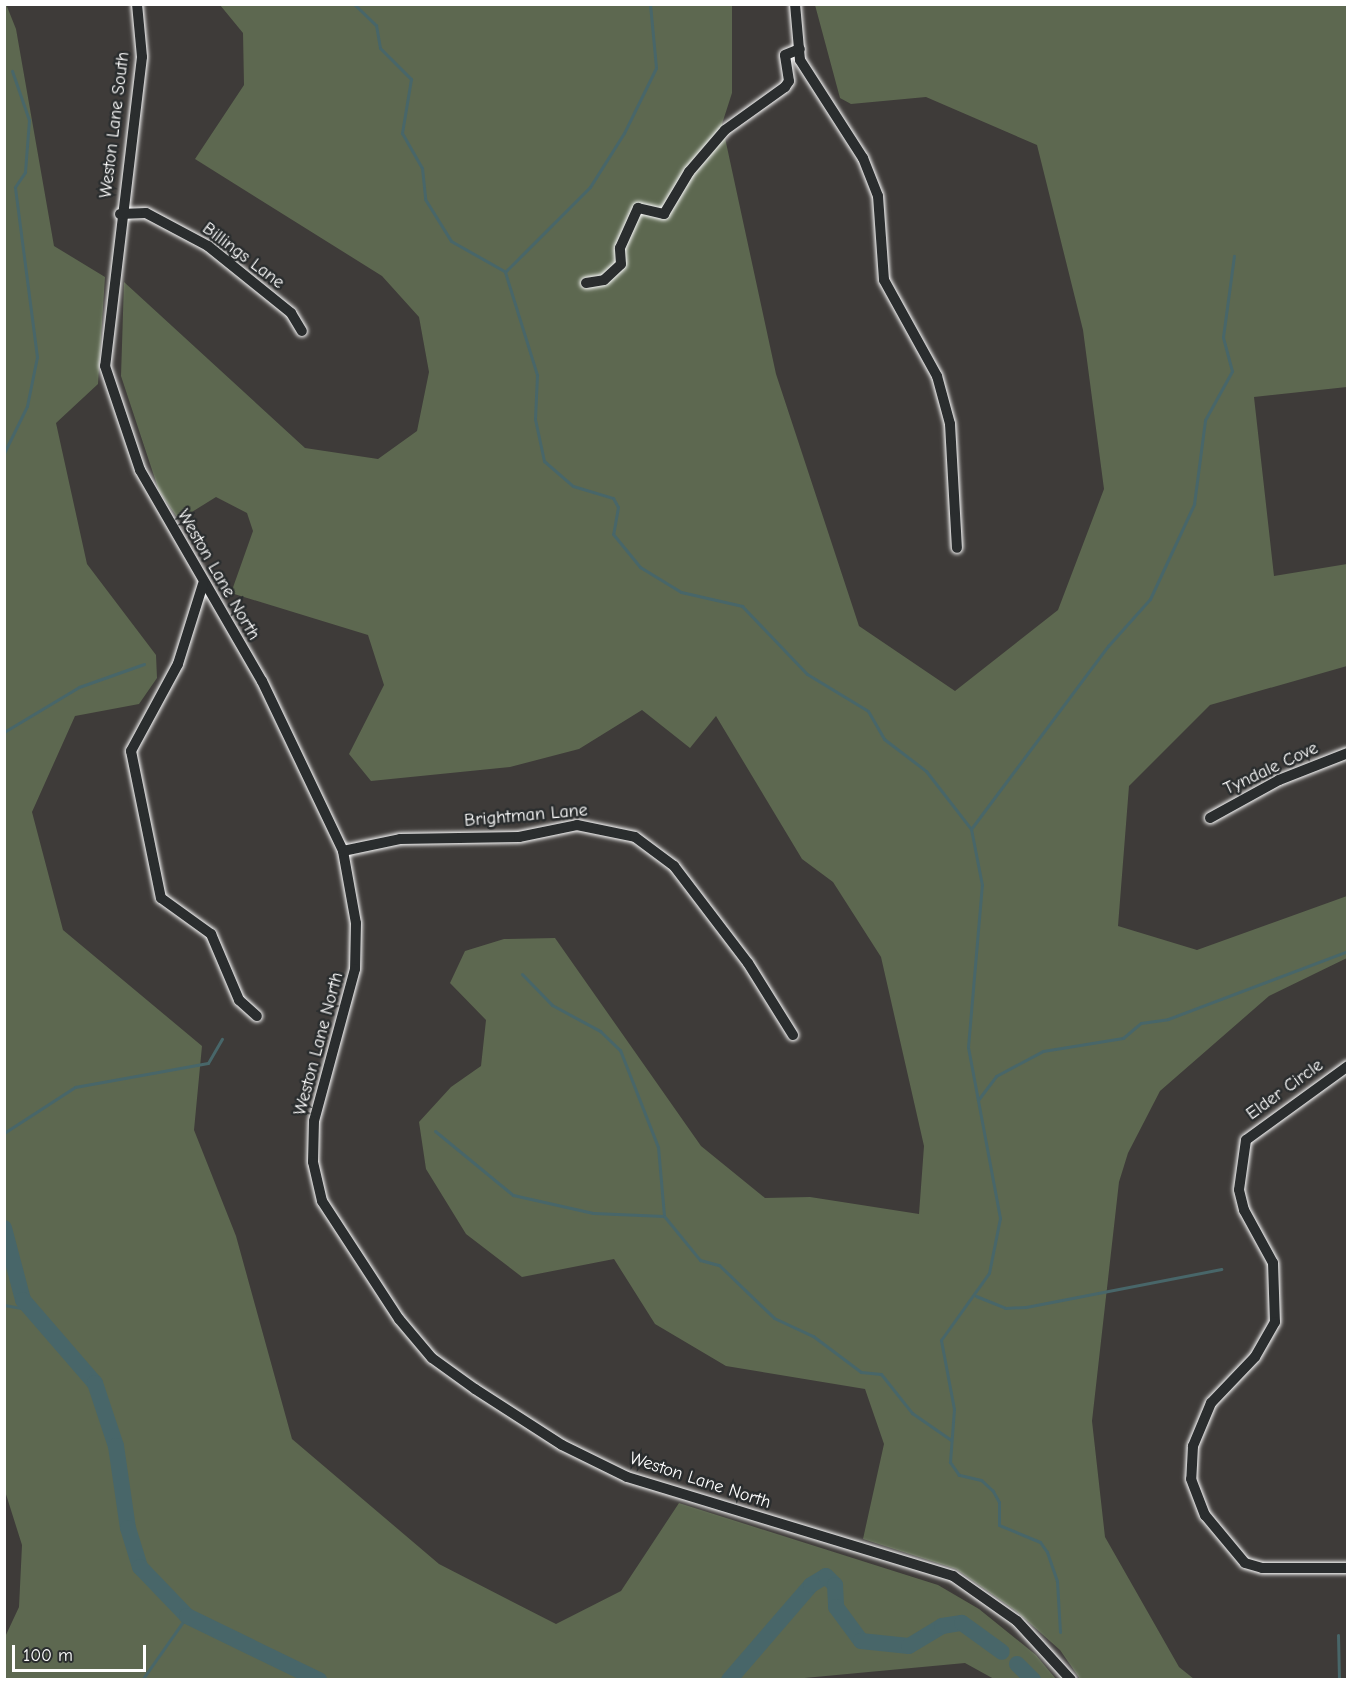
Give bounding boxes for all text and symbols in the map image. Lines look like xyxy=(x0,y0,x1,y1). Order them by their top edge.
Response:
street label: Weston Lane South xyxy=(95,51,135,199)
street label: Billings Lane xyxy=(198,218,288,294)
street label: Weston Lane North xyxy=(172,506,264,644)
street label: Tyndale Cove xyxy=(1220,738,1322,800)
street label: Brightman Lane xyxy=(463,800,589,832)
street label: Weston Lane North xyxy=(290,970,348,1118)
street label: Elder Circle xyxy=(1242,1055,1328,1125)
street label: Weston Lane North xyxy=(627,1448,773,1514)
scale bar xyxy=(15,1633,148,1671)
text: 100 m xyxy=(23,1645,73,1666)

